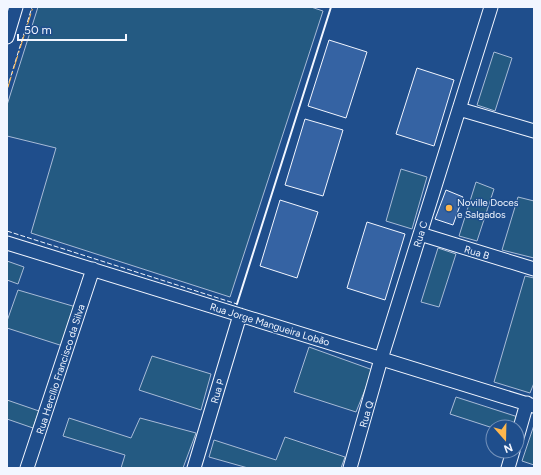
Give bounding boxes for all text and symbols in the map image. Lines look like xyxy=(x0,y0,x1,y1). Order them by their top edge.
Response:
scale bar xyxy=(18,16,126,42)
text: 50 m xyxy=(24,23,52,37)
place label: Noville Doces e Salgados xyxy=(457,196,519,221)
marker: Noville Doces e Salgados xyxy=(444,203,454,213)
street label: Rua C xyxy=(410,220,431,249)
street label: Rua B xyxy=(463,243,491,262)
street label: Rua Jorge Mangueira Lobão xyxy=(208,300,332,349)
street label: Rua Hercílio Francisco da Silva xyxy=(33,302,88,436)
street label: Rua P xyxy=(208,377,227,405)
street label: Rua Q xyxy=(356,399,377,429)
north arrow xyxy=(485,419,525,459)
text: N xyxy=(502,440,514,455)

